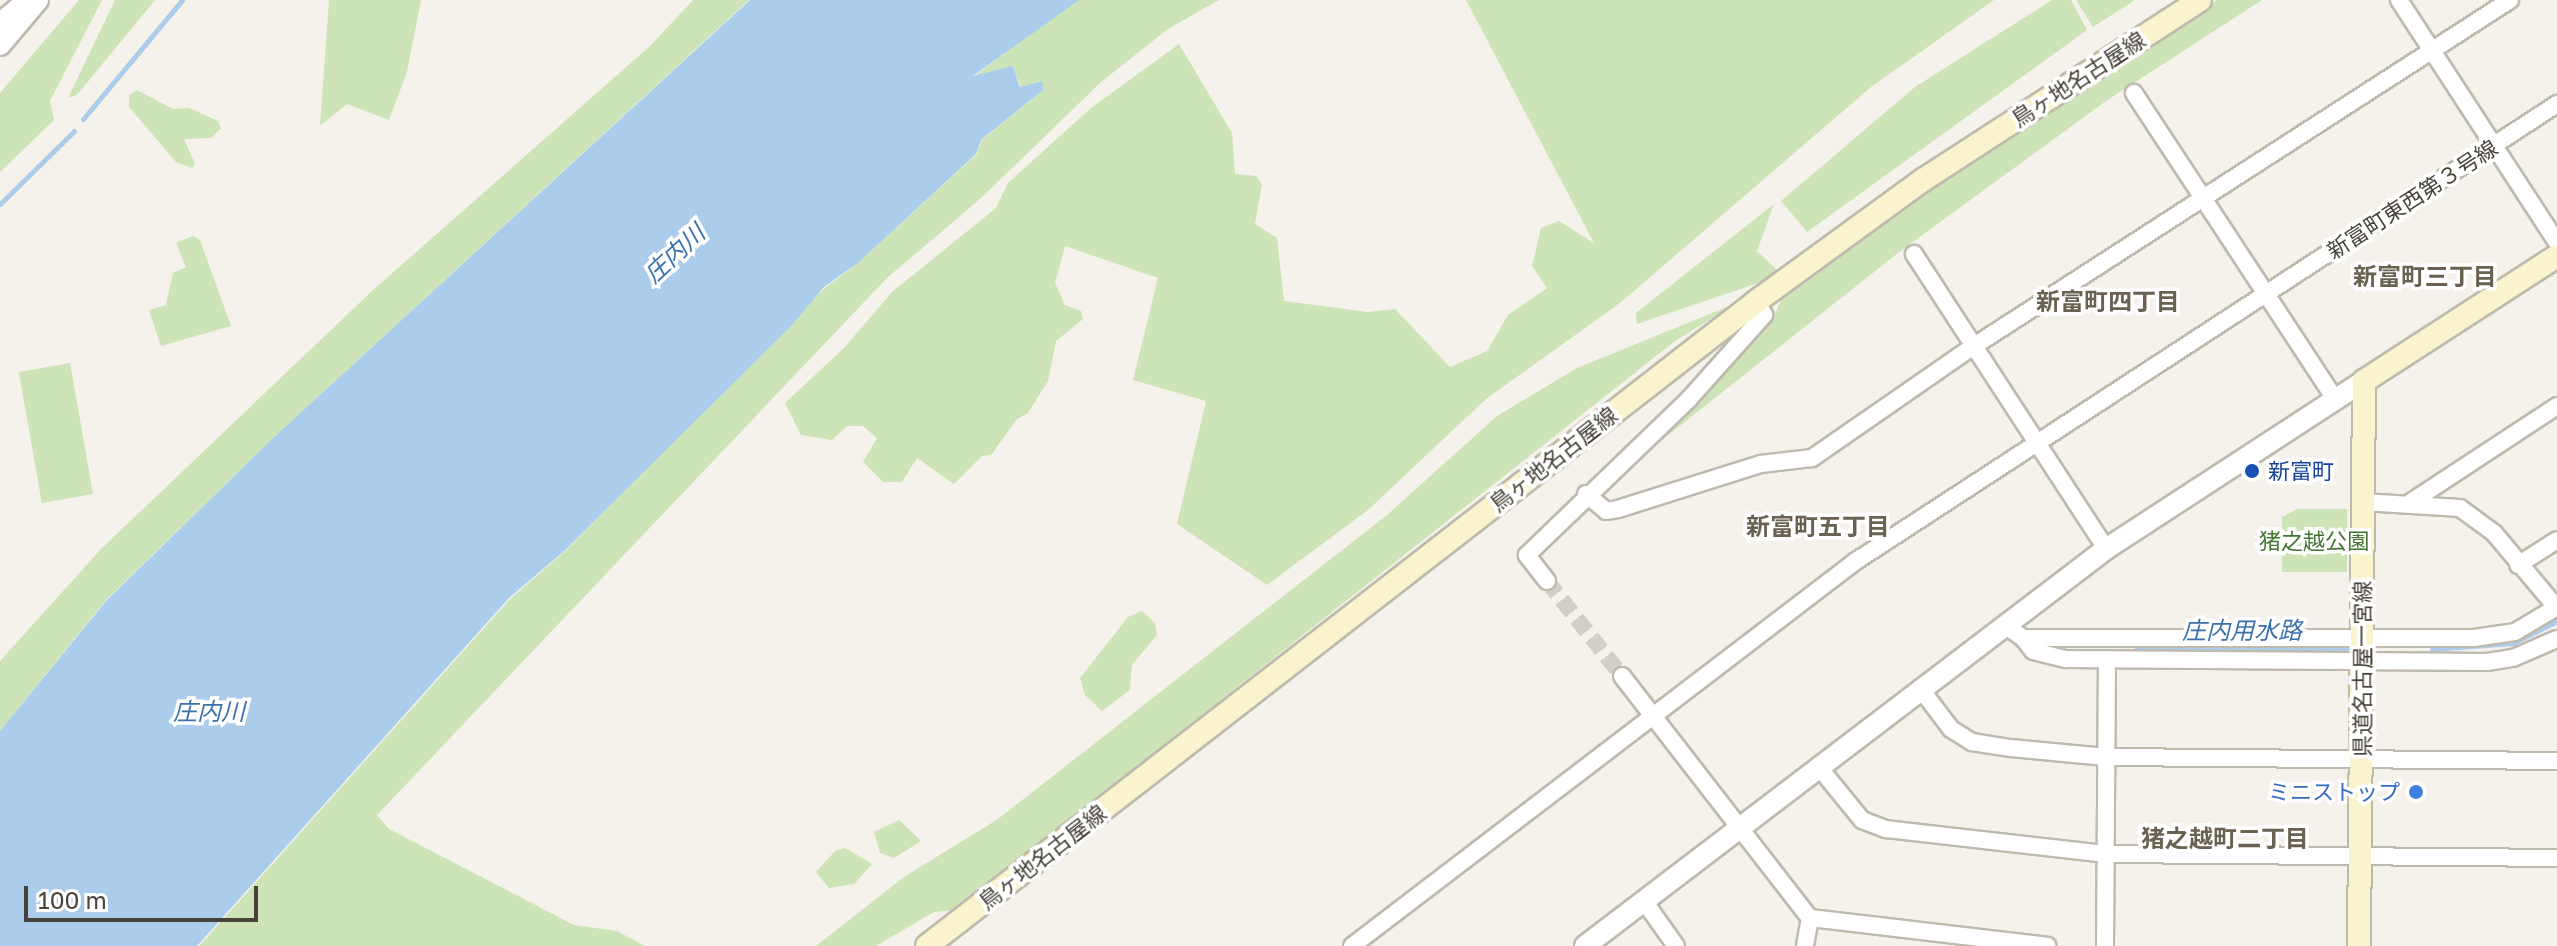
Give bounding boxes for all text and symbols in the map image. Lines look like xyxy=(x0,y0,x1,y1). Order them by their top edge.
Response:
street label: 鳥ヶ地名古屋線 xyxy=(2006,26,2150,132)
street label: 新富町東西第３号線 xyxy=(2322,134,2502,264)
water label: 庄内川 xyxy=(638,218,710,288)
district label: 新富町三丁目 xyxy=(2353,262,2497,290)
district label: 新富町四丁目 xyxy=(2036,287,2180,315)
street label: 鳥ヶ地名古屋線 xyxy=(1484,401,1622,517)
place label: 新富町 xyxy=(2268,458,2334,484)
marker: 新富町 xyxy=(2243,462,2261,480)
district label: 新富町五丁目 xyxy=(1746,512,1890,540)
park label: 猪之越公園 xyxy=(2259,528,2369,554)
street label: 県道名古屋一宮線 xyxy=(2349,581,2375,757)
water label: 庄内用水路 xyxy=(2182,616,2302,644)
water label: 庄内川 xyxy=(173,697,245,725)
place label: ミニストップ xyxy=(2268,779,2400,805)
marker: ミニストップ xyxy=(2407,783,2425,801)
street label: 鳥ヶ地名古屋線 xyxy=(973,799,1111,915)
district label: 猪之越町二丁目 xyxy=(2141,824,2309,852)
scale bar xyxy=(28,870,262,920)
text: 100 m xyxy=(38,885,107,914)

